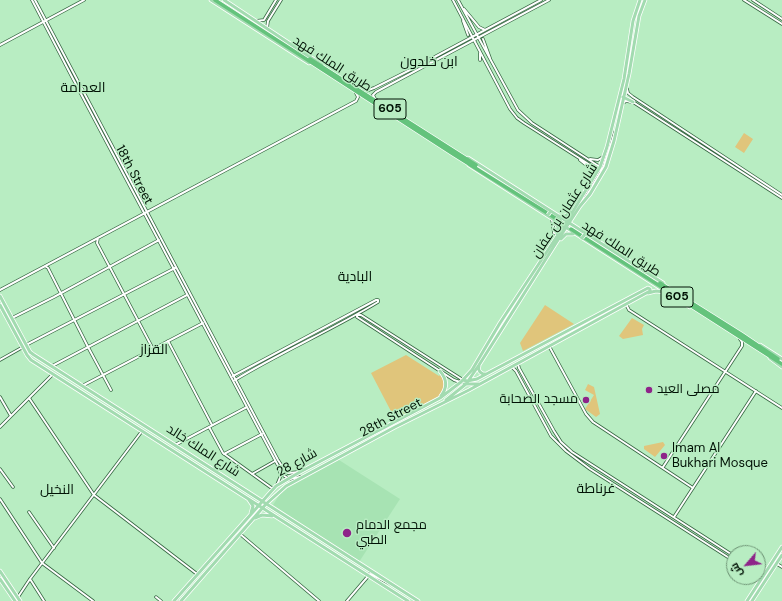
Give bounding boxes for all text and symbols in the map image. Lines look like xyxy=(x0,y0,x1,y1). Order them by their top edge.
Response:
street label: طريق الملك فهد xyxy=(290,33,374,95)
district label: ابن خلدون xyxy=(400,54,458,70)
district label: العدامة xyxy=(61,80,105,96)
road number: 605 xyxy=(374,99,406,119)
street label: 18th Street xyxy=(112,143,156,207)
street label: شارع عثمان بن عفان xyxy=(529,161,601,261)
street label: طريق الملك فهد xyxy=(579,218,663,280)
district label: البادية xyxy=(338,269,372,285)
road number: 605 xyxy=(661,287,693,307)
district label: القزاز xyxy=(140,342,168,358)
place label: مصلى العيد xyxy=(657,382,720,398)
marker: مصلى العيد xyxy=(644,385,654,395)
place label: مسجد الصحابة xyxy=(499,392,578,408)
street label: 28th Street xyxy=(357,395,425,441)
marker: مسجد الصحابة xyxy=(581,395,591,405)
street label: شارع الملك خالد xyxy=(163,422,243,480)
place label: Imam Al Bukhari Mosque xyxy=(672,441,768,472)
street label: شارع 28 xyxy=(274,446,320,480)
marker: Imam Al Bukhari Mosque xyxy=(659,451,669,461)
district label: غرناطة xyxy=(577,481,615,497)
district label: النخيل xyxy=(40,482,74,498)
place label: مجمع الدمام الطبي xyxy=(356,518,427,549)
marker: مجمع الدمام الطبي xyxy=(341,527,353,539)
north arrow xyxy=(726,545,766,585)
text: ش xyxy=(727,561,746,580)

